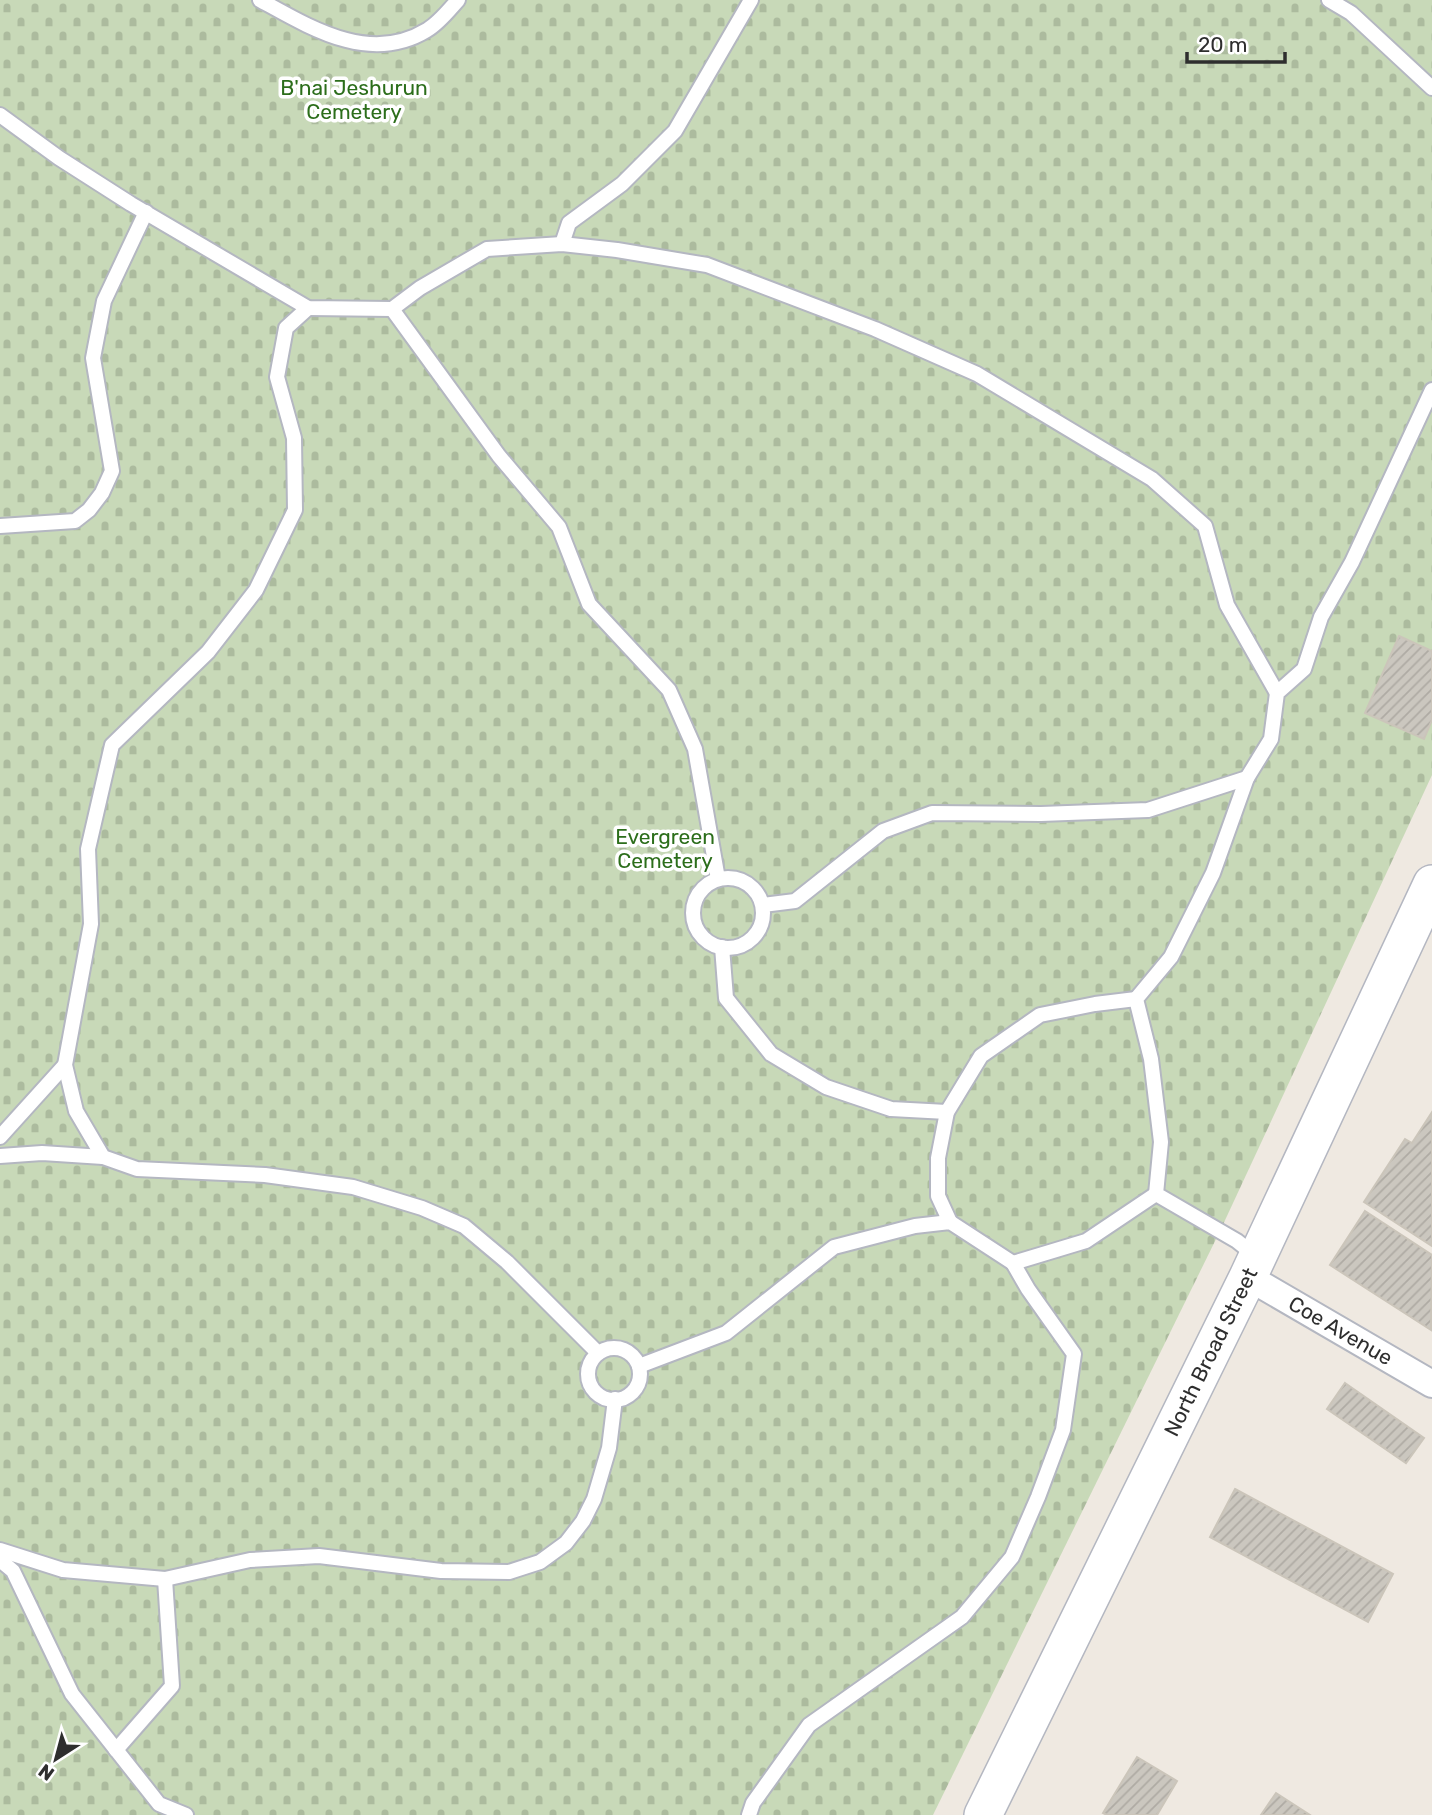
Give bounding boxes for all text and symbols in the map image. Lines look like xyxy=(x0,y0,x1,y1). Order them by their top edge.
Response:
scale bar xyxy=(1187,21,1285,65)
text: 20 m xyxy=(1198,32,1247,57)
park label: B'nai Jeshurun Cemetery xyxy=(280,75,428,124)
park label: Evergreen Cemetery xyxy=(615,824,715,873)
street label: North Broad Street xyxy=(1159,1264,1263,1440)
street label: Coe Avenue xyxy=(1284,1290,1397,1370)
north arrow xyxy=(21,1724,91,1794)
text: N xyxy=(34,1759,59,1786)

